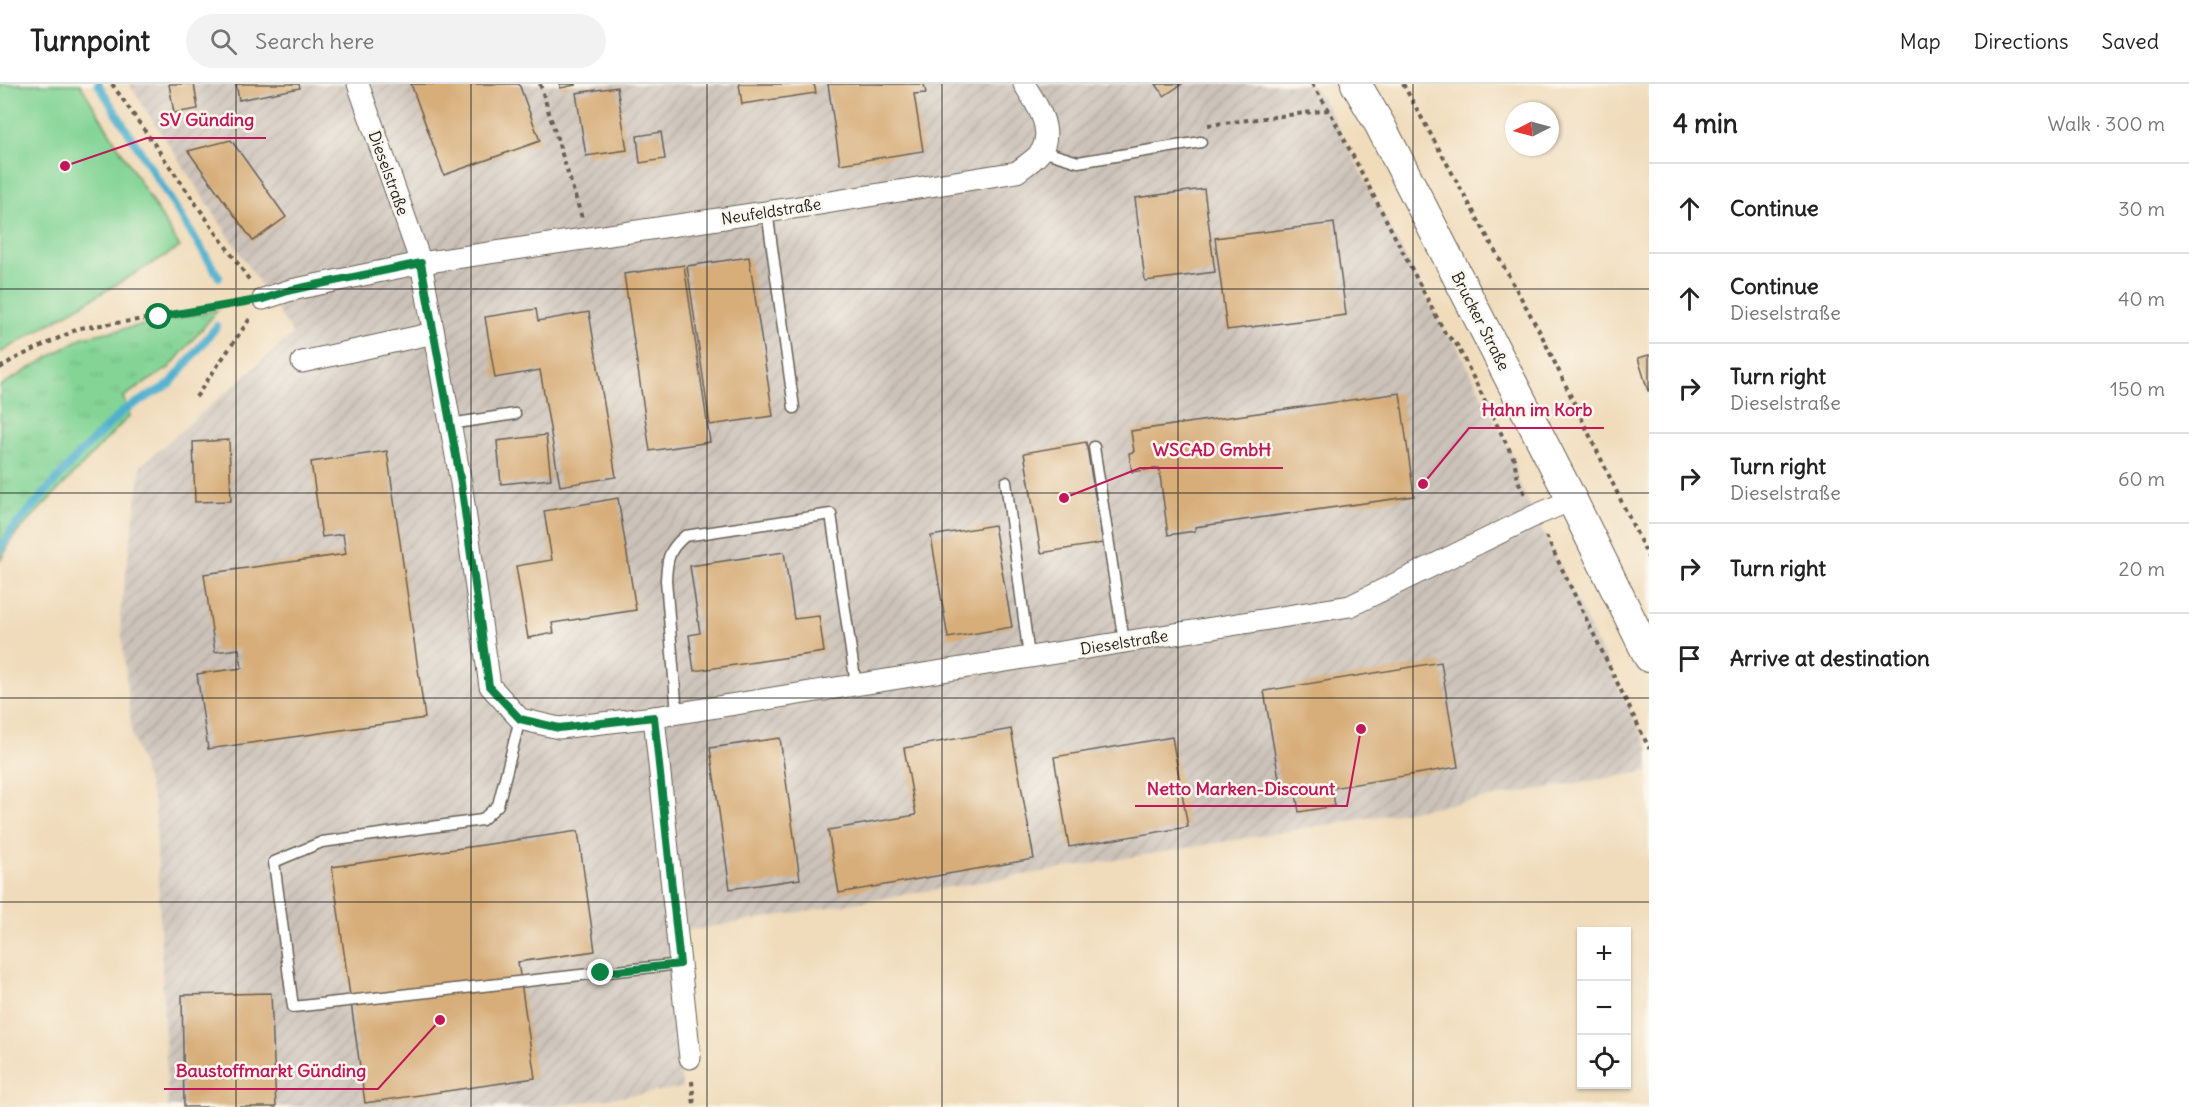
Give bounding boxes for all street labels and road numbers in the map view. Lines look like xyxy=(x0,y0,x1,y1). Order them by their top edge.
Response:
street label: Dieselstraße xyxy=(364,128,414,218)
street label: Neufeldstraße xyxy=(720,193,822,229)
street label: Brucker Straße xyxy=(1448,268,1514,374)
street label: Dieselstraße xyxy=(1079,625,1169,659)

